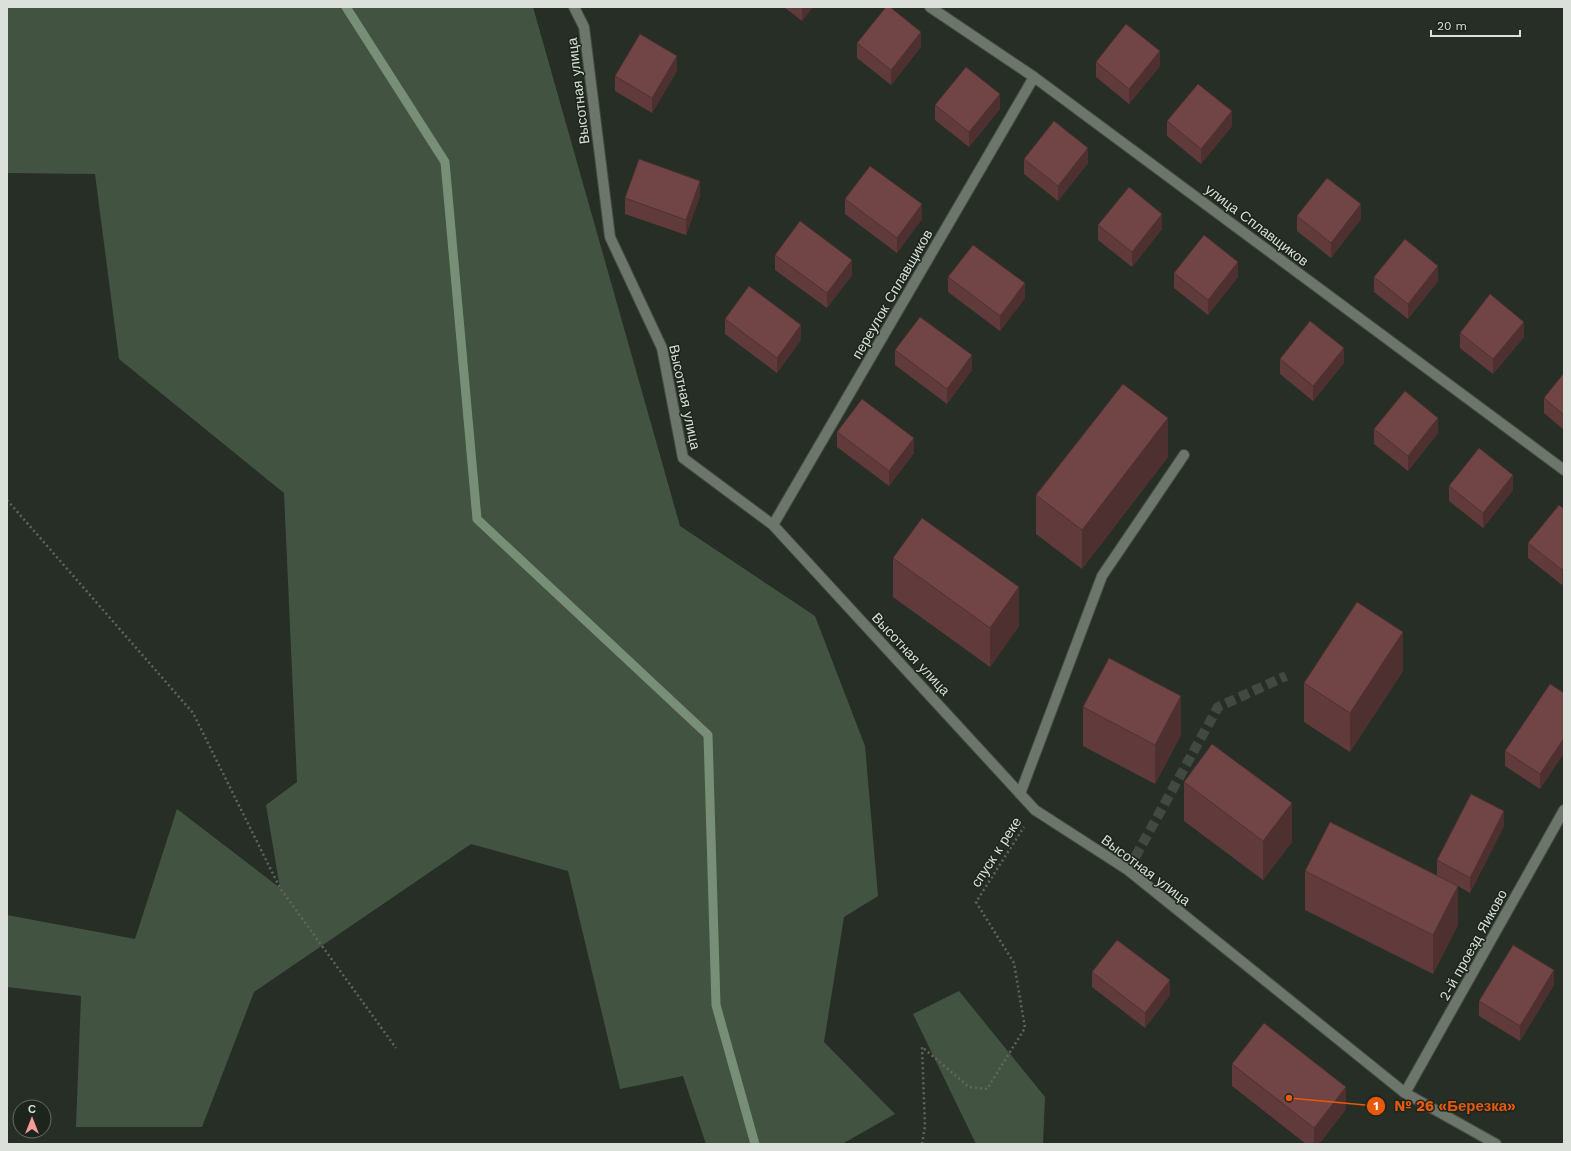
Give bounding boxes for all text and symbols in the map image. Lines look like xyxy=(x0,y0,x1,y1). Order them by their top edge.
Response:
scale bar xyxy=(1431,12,1520,38)
text: 20 m xyxy=(1437,19,1467,33)
street label: Высотная улица xyxy=(564,37,592,145)
street label: улица Сплавщиков xyxy=(1202,181,1312,269)
street label: переулок Сплавщиков xyxy=(848,227,936,361)
street label: Высотная улица xyxy=(666,343,704,451)
street label: Высотная улица xyxy=(869,609,953,699)
street label: спуск к реке xyxy=(968,814,1025,890)
street label: Высотная улица xyxy=(1099,831,1194,909)
street label: 2-й проезд Яиково xyxy=(1436,887,1510,1003)
callout: № 26 «Березка» xyxy=(1366,1093,1524,1120)
text: № 26 «Березка» xyxy=(1394,1097,1516,1115)
north arrow xyxy=(12,1099,52,1139)
text: 1 xyxy=(1373,1099,1379,1113)
text: С xyxy=(28,1103,36,1116)

